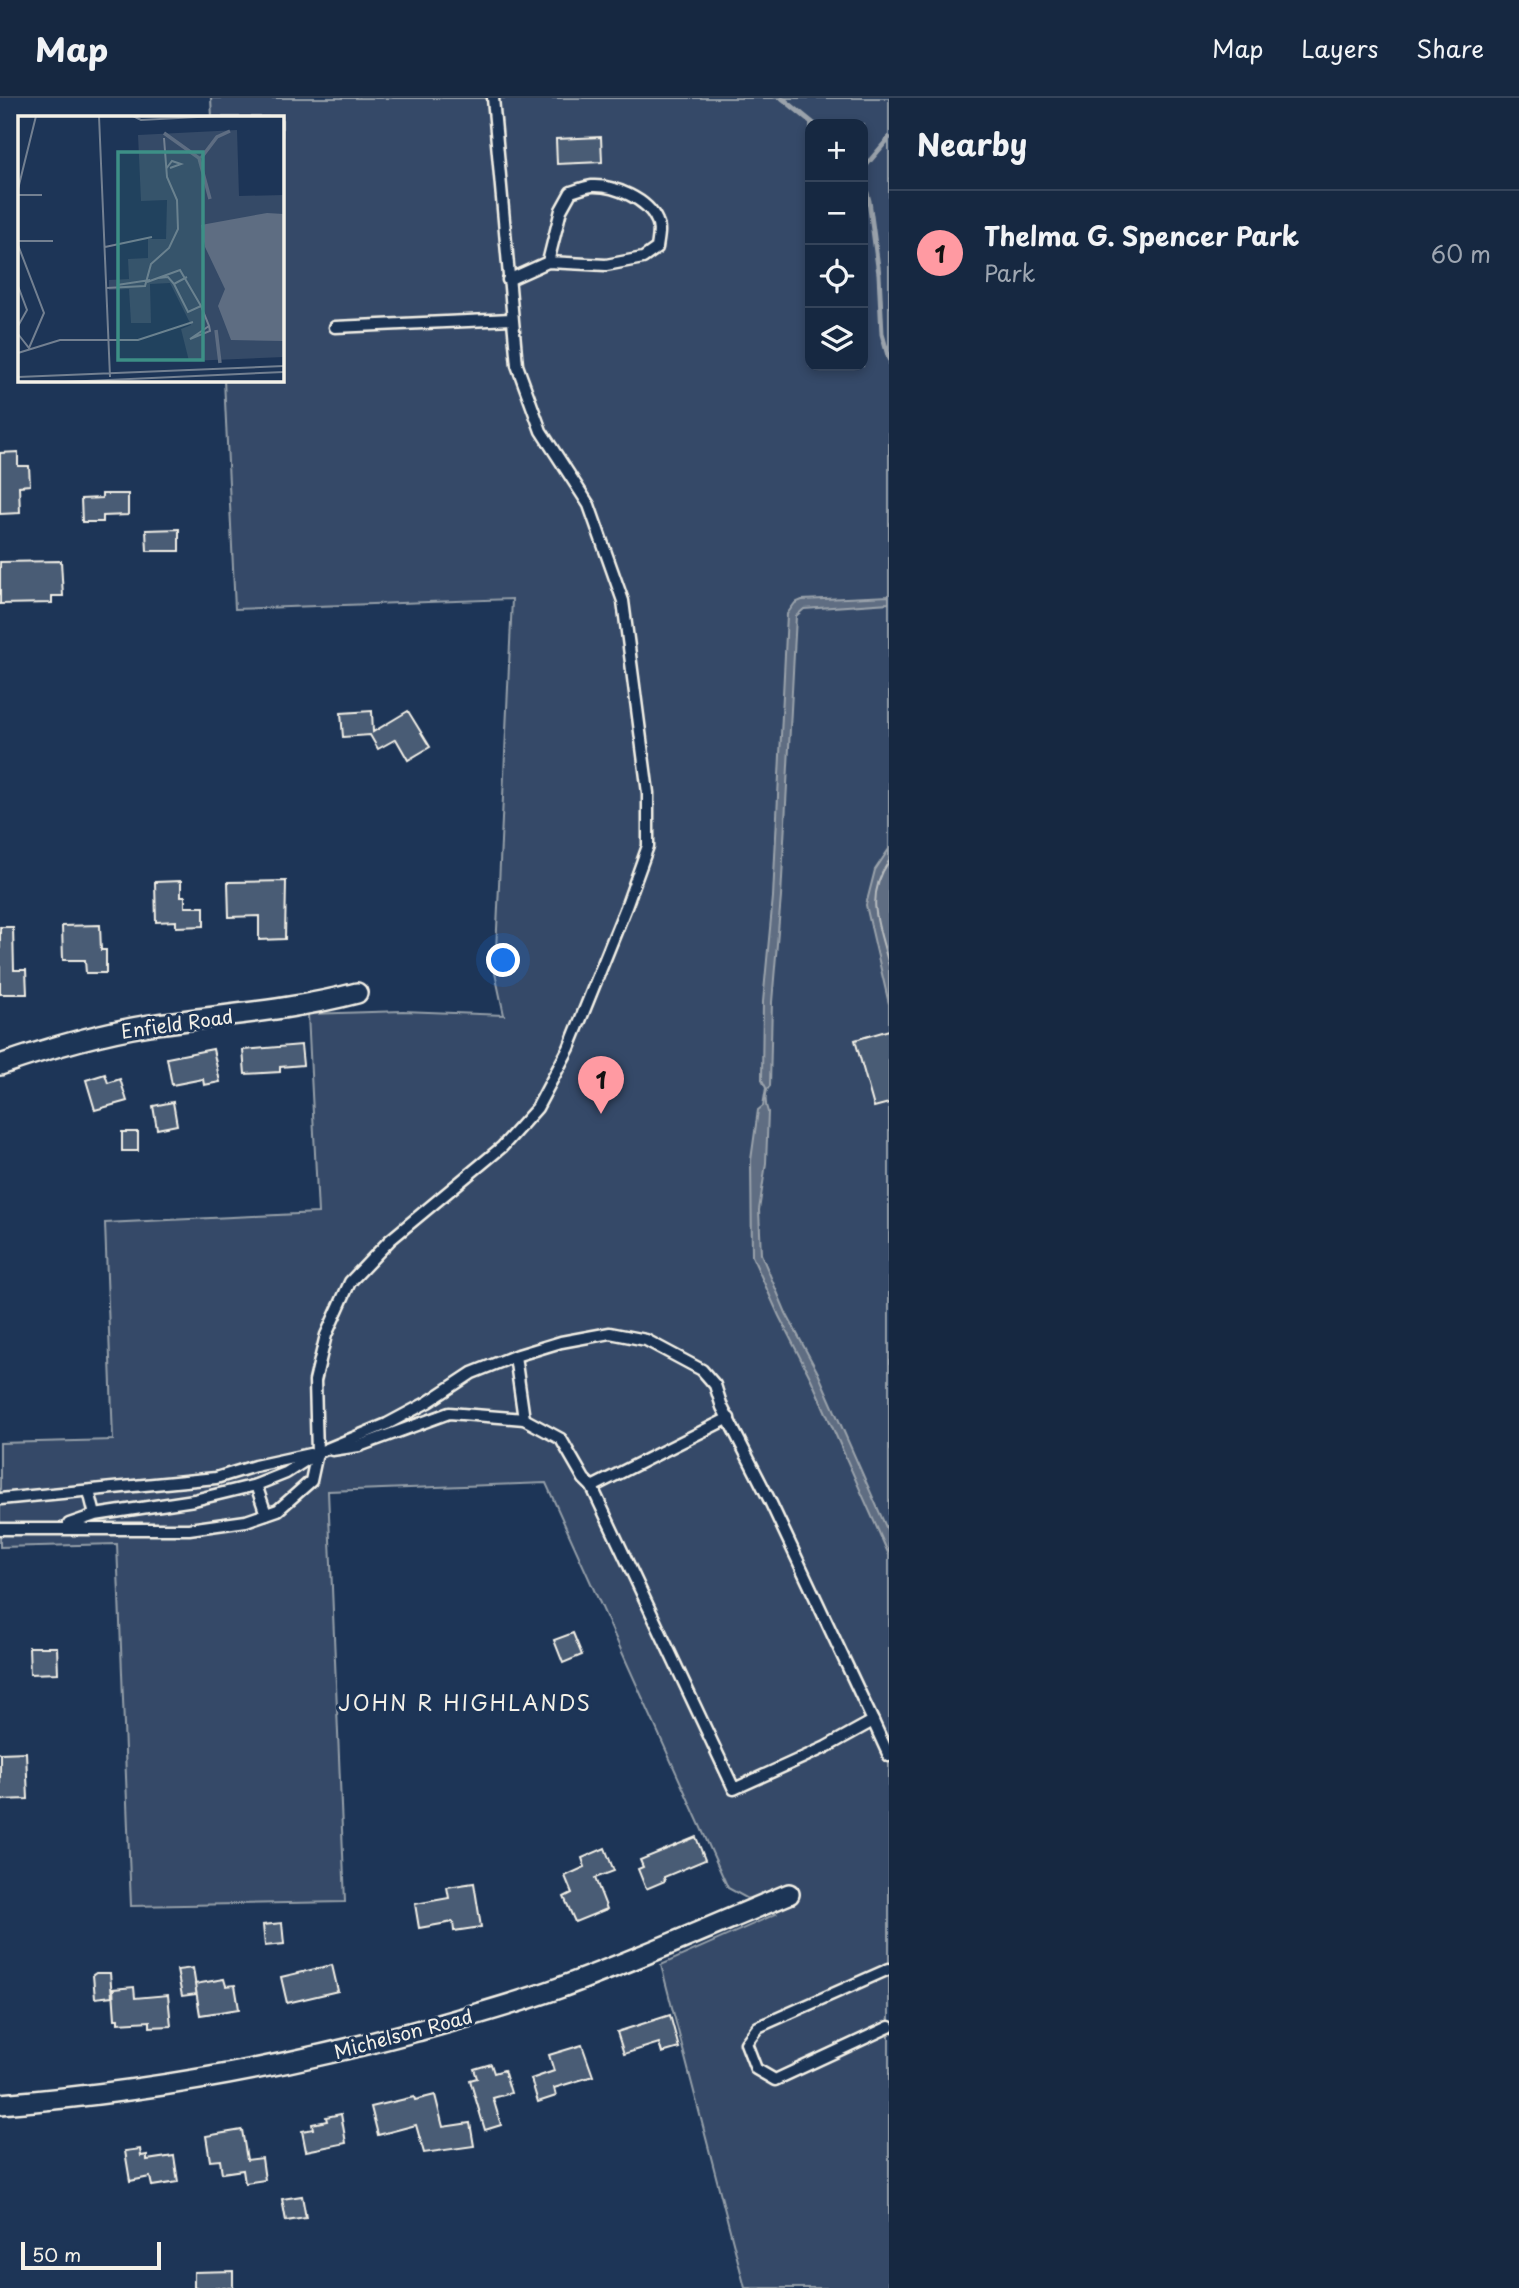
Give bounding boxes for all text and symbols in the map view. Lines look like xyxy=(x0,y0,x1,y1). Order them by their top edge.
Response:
text: Map xyxy=(35,23,108,73)
text: Map xyxy=(1212,30,1263,66)
text: Layers xyxy=(1301,30,1378,66)
text: Share xyxy=(1416,30,1484,66)
inset map xyxy=(18,116,284,382)
map controls xyxy=(805,119,868,371)
button: + xyxy=(805,119,868,182)
text: Nearby xyxy=(917,121,1027,166)
button: − xyxy=(805,182,868,245)
text: Thelma G. Spencer Park xyxy=(984,216,1299,255)
text: 1 xyxy=(935,236,946,271)
text: 60 m xyxy=(1431,236,1491,271)
button: locate xyxy=(805,245,868,308)
text: Park xyxy=(984,255,1035,290)
button: layers xyxy=(805,308,868,371)
your location xyxy=(486,943,520,977)
street label: Enfield Road xyxy=(119,1001,235,1045)
pin: 1 xyxy=(578,1056,624,1114)
district label: JOHN R HIGHLANDS xyxy=(338,1686,592,1718)
street label: Michelson Road xyxy=(331,2001,475,2065)
scale bar xyxy=(21,2239,161,2271)
text: 50 m xyxy=(32,2240,81,2268)

